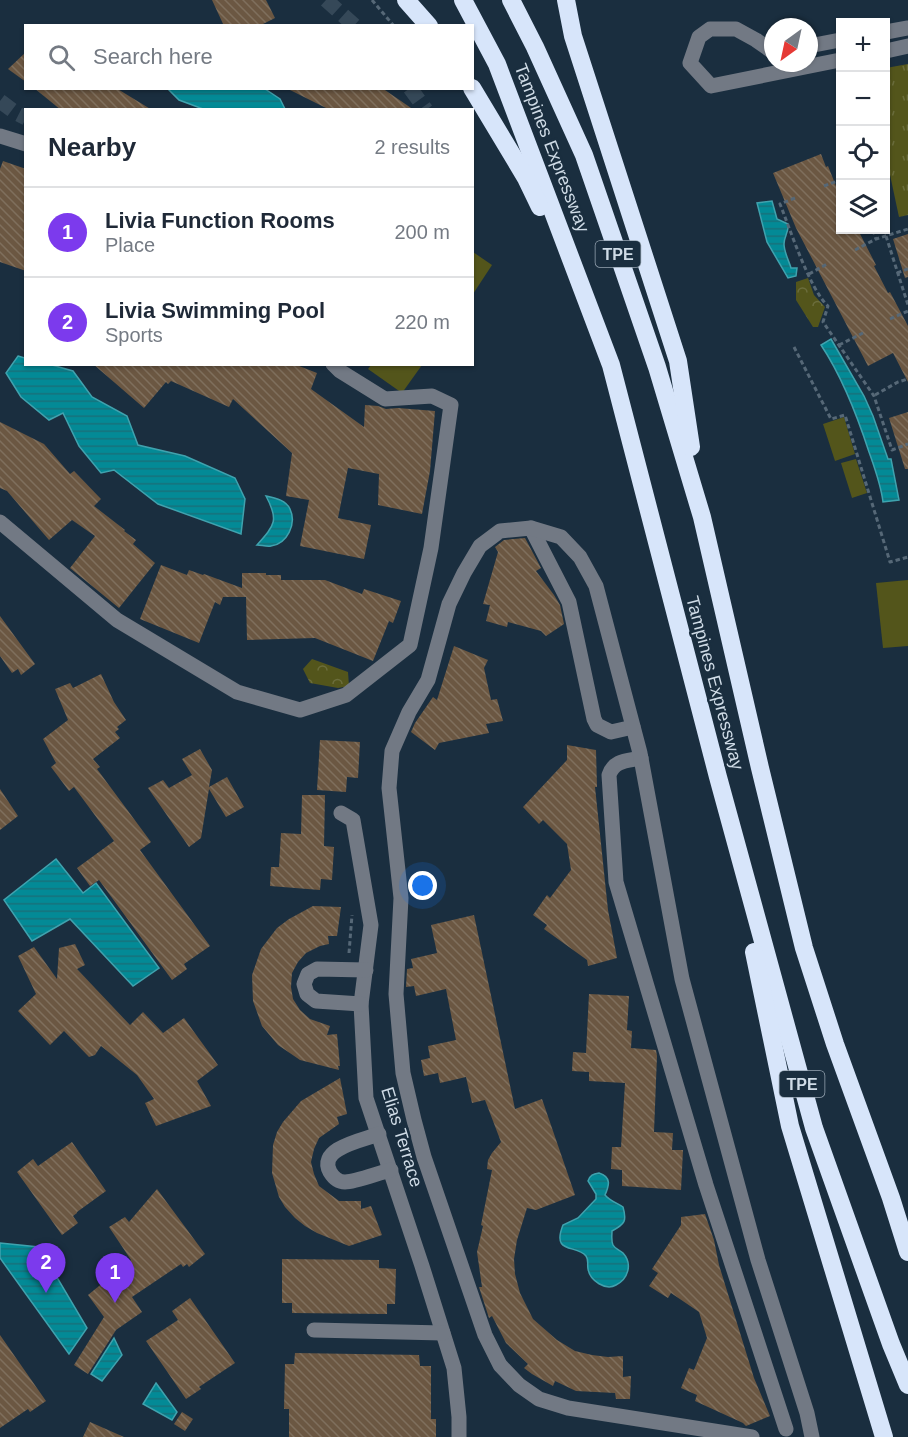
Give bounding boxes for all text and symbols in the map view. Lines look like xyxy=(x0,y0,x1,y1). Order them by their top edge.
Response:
north arrow xyxy=(764,18,818,72)
map controls xyxy=(836,18,890,234)
button: + xyxy=(836,18,890,72)
search box xyxy=(24,24,474,90)
icon: search xyxy=(45,41,78,74)
text: Search here xyxy=(93,44,213,69)
street label: Tampines Expressway xyxy=(511,61,593,235)
button: − xyxy=(836,72,890,126)
button: locate xyxy=(836,126,890,180)
text: Nearby xyxy=(48,132,136,162)
text: 2 results xyxy=(374,136,450,158)
button: layers xyxy=(836,180,890,234)
text: Livia Function Rooms xyxy=(105,208,335,233)
text: 1 xyxy=(62,221,73,243)
text: 200 m xyxy=(394,221,450,243)
text: Place xyxy=(105,234,155,256)
road number: TPE xyxy=(596,241,640,267)
text: Livia Swimming Pool xyxy=(105,298,325,323)
text: 2 xyxy=(62,311,73,333)
text: 220 m xyxy=(394,311,450,333)
text: Sports xyxy=(105,324,163,346)
street label: Tampines Expressway xyxy=(682,594,748,772)
your location xyxy=(408,871,437,900)
road number: TPE xyxy=(780,1071,824,1097)
street label: Elias Terrace xyxy=(377,1084,427,1190)
pin: 2 xyxy=(26,1244,66,1293)
pin: 1 xyxy=(96,1254,134,1303)

